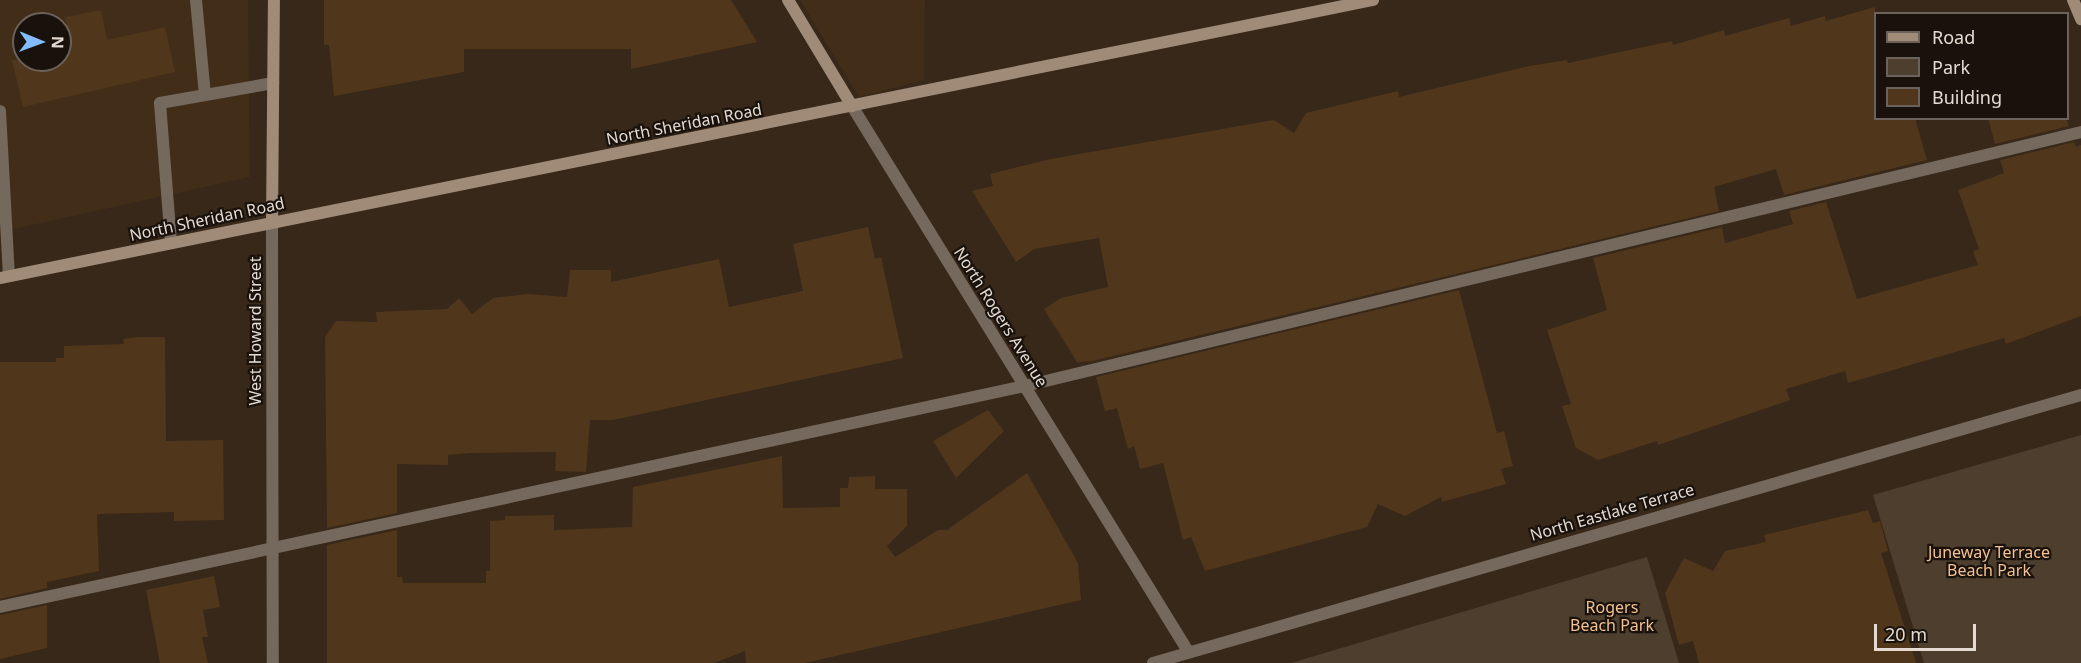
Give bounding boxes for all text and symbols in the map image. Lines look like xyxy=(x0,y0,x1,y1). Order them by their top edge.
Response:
north arrow xyxy=(12,12,72,72)
legend xyxy=(1874,12,2069,120)
text: Road xyxy=(1932,25,1975,49)
text: N xyxy=(47,36,69,49)
text: Park xyxy=(1932,55,1970,79)
text: Building xyxy=(1932,85,2002,109)
street label: North Sheridan Road xyxy=(605,100,763,148)
street label: North Sheridan Road xyxy=(128,193,286,245)
street label: North Rogers Avenue xyxy=(950,243,1052,391)
street label: West Howard Street xyxy=(245,257,265,405)
street label: North Eastlake Terrace xyxy=(1528,479,1696,545)
park label: Juneway Terrace Beach Park xyxy=(1928,542,2050,580)
park label: Rogers Beach Park xyxy=(1570,597,1654,635)
scale bar xyxy=(1877,612,1979,650)
text: 20 m xyxy=(1885,622,1927,646)

